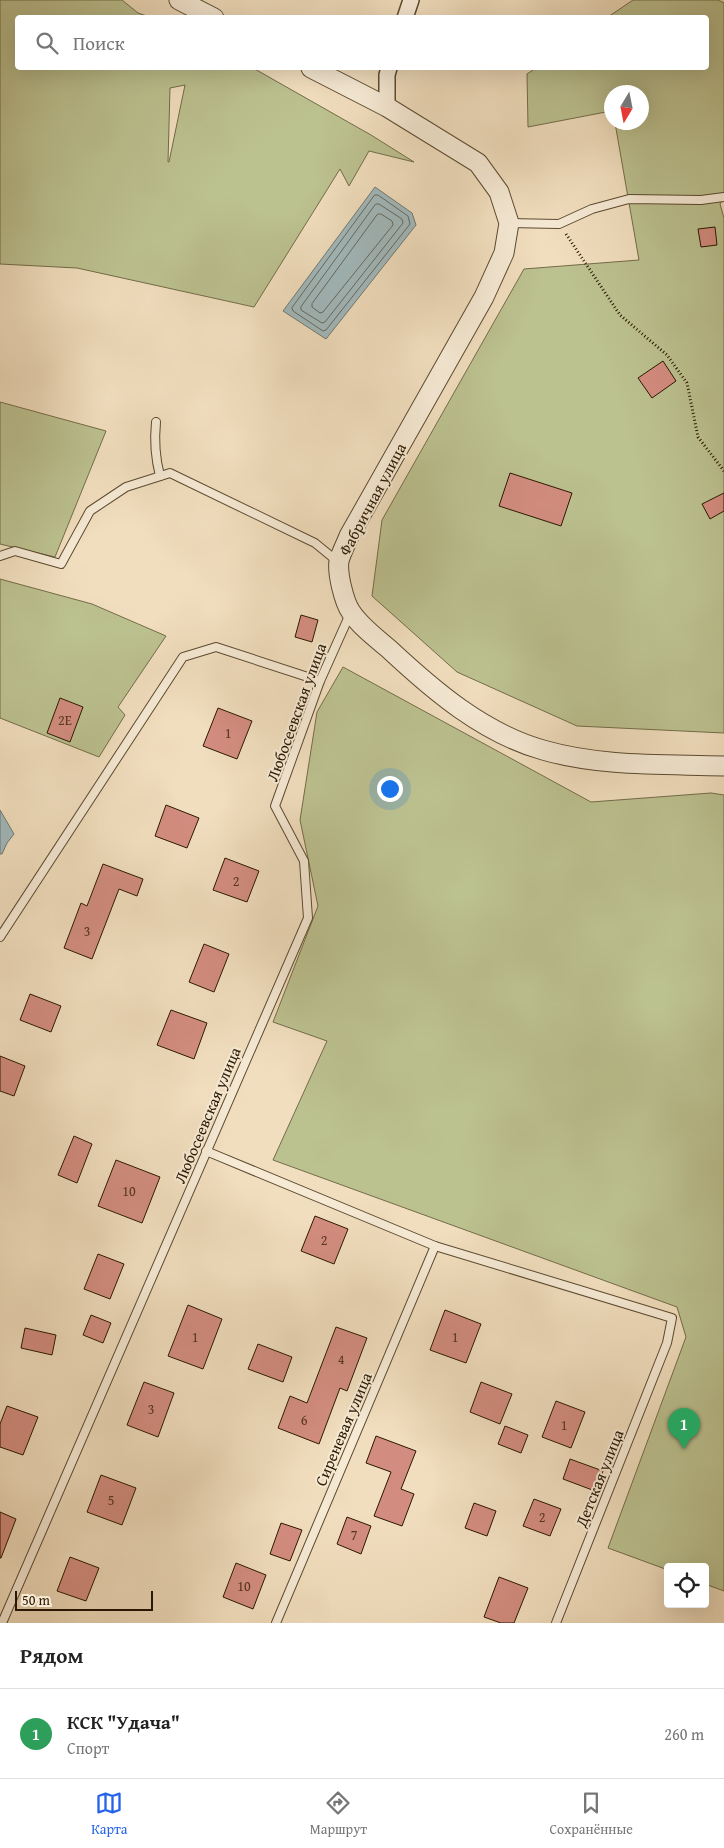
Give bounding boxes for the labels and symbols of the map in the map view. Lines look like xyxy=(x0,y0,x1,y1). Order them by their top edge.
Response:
north arrow xyxy=(604,85,649,130)
street label: Фабричная улица xyxy=(332,438,412,560)
street label: Любосеевская улица xyxy=(260,639,332,785)
house number: 2Е xyxy=(58,710,72,730)
house number: 1 xyxy=(225,723,231,743)
your location xyxy=(377,776,403,802)
house number: 2 xyxy=(233,871,239,891)
house number: 3 xyxy=(84,921,90,941)
street label: Любосеевская улица xyxy=(167,1043,247,1187)
house number: 10 xyxy=(122,1181,136,1201)
house number: 2 xyxy=(321,1230,327,1250)
house number: 1 xyxy=(192,1327,198,1347)
house number: 1 xyxy=(452,1327,458,1347)
house number: 4 xyxy=(338,1349,345,1369)
street label: Сиреневая улица xyxy=(308,1368,378,1490)
house number: 3 xyxy=(148,1399,154,1419)
pin: 1 xyxy=(668,1408,700,1449)
house number: 6 xyxy=(301,1410,308,1430)
house number: 1 xyxy=(561,1415,567,1435)
street label: Детская улица xyxy=(568,1425,630,1531)
house number: 5 xyxy=(108,1490,114,1510)
house number: 2 xyxy=(539,1507,545,1527)
house number: 7 xyxy=(351,1525,358,1545)
house number: 10 xyxy=(237,1576,251,1596)
scale bar xyxy=(15,1588,152,1611)

